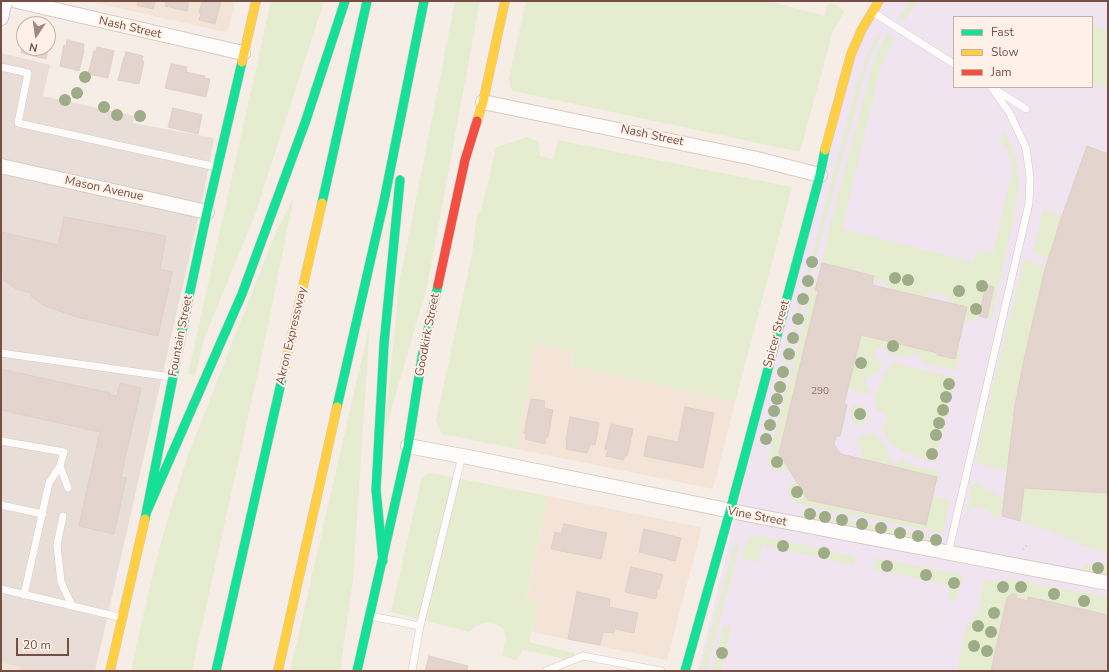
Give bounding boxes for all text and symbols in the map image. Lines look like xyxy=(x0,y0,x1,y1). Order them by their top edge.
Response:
street label: Nash Street xyxy=(97,14,163,42)
north arrow xyxy=(16,16,56,56)
legend xyxy=(953,16,1093,88)
text: Fast xyxy=(991,24,1014,40)
text: N xyxy=(28,39,39,55)
text: Slow xyxy=(991,44,1019,60)
text: Jam xyxy=(991,64,1012,80)
street label: Nash Street xyxy=(619,122,685,150)
street label: Mason Avenue xyxy=(63,174,145,204)
street label: Akron Expressway xyxy=(274,286,310,386)
street label: Goodkirk Street xyxy=(413,292,443,378)
street label: Fountain Street xyxy=(166,294,196,378)
street label: Spicer Street xyxy=(761,299,793,369)
house number: 290 xyxy=(811,386,829,398)
street label: Vine Street xyxy=(726,504,788,530)
scale bar xyxy=(18,630,71,656)
text: 20 m xyxy=(23,637,51,653)

